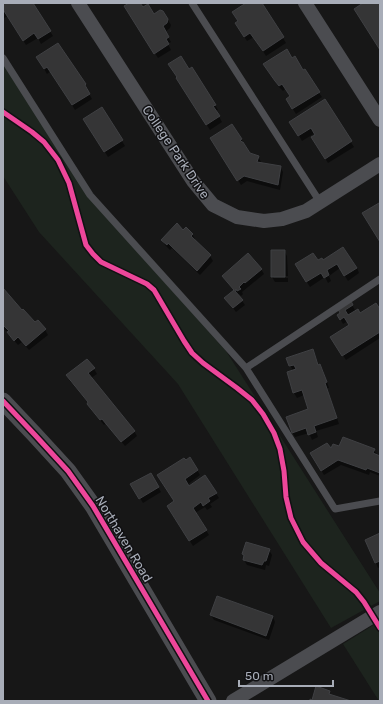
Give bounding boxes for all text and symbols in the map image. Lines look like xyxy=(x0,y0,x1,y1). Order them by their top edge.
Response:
street label: College Park Drive xyxy=(138,102,213,202)
street label: Northaven Road xyxy=(92,493,156,585)
scale bar xyxy=(239,662,333,688)
text: 50 m xyxy=(245,669,273,683)

